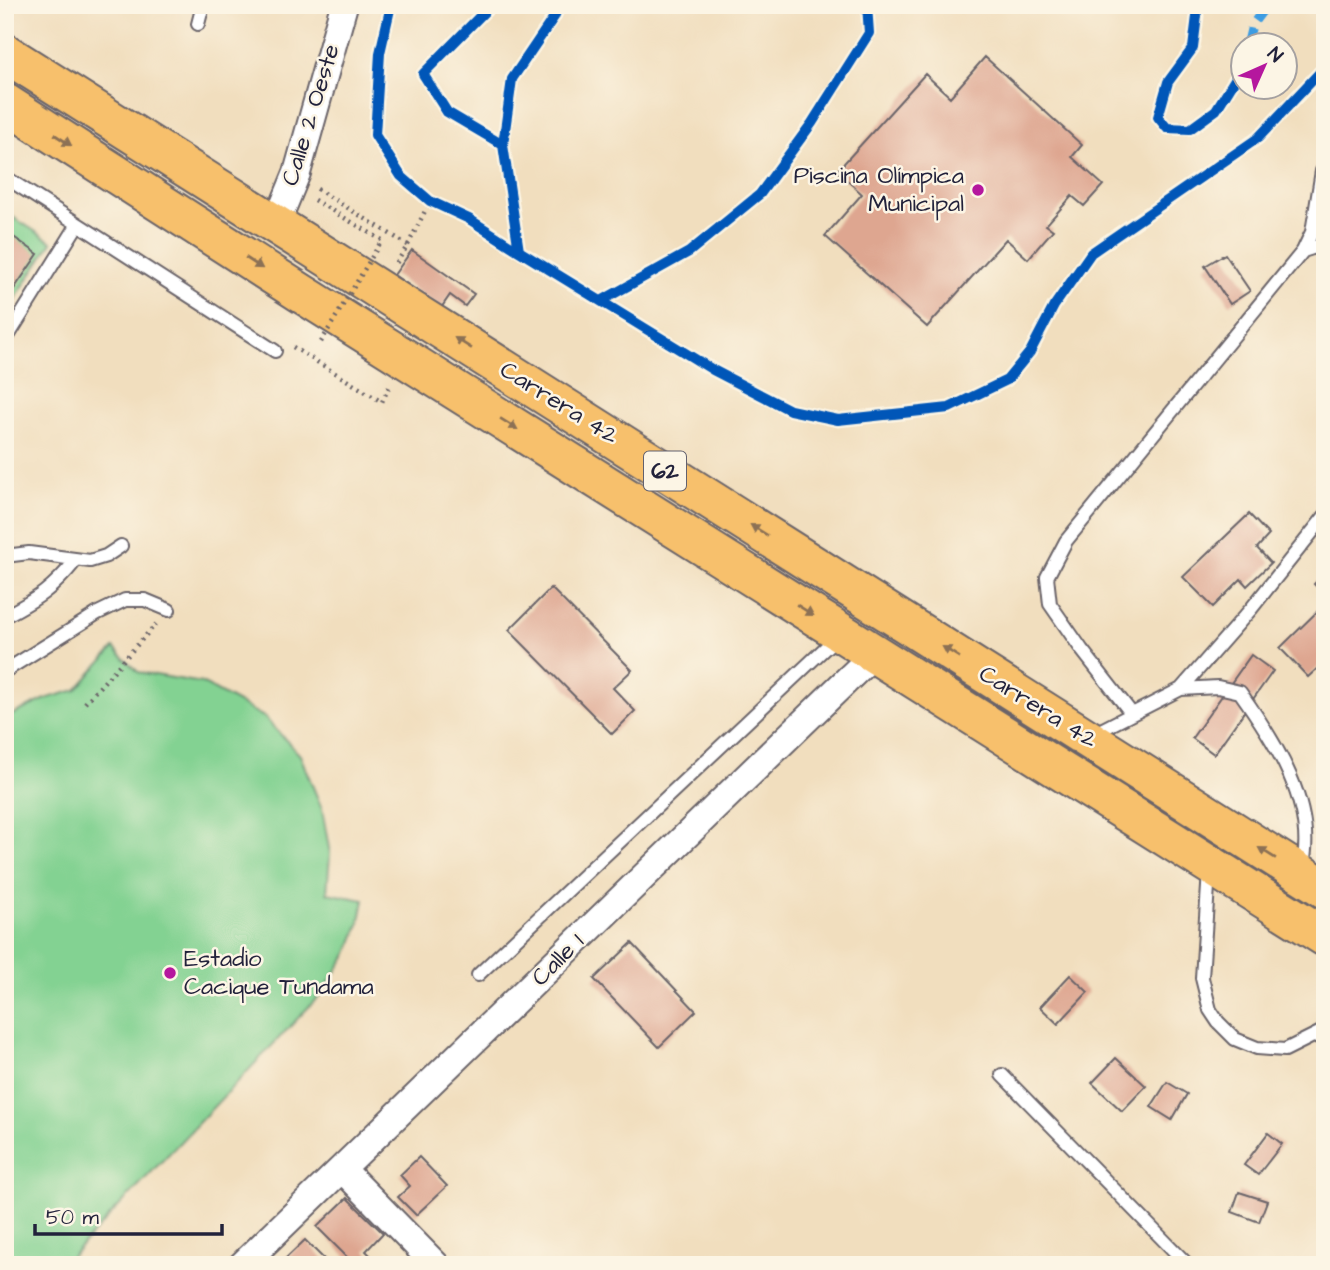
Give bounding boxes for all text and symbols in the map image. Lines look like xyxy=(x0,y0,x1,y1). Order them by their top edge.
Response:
north arrow xyxy=(1228,32,1298,102)
street label: Calle 2 Oeste xyxy=(273,40,349,190)
text: N xyxy=(1261,41,1289,69)
one-way arrow xyxy=(53,134,72,147)
place label: Piscina Olímpica Municipal xyxy=(794,159,964,221)
marker: Piscina Olímpica Municipal xyxy=(970,182,986,198)
one-way arrow xyxy=(245,256,263,270)
one-way arrow xyxy=(454,336,473,349)
street label: Carrera 42 xyxy=(493,353,625,453)
one-way arrow xyxy=(499,417,518,430)
road number: 62 xyxy=(644,452,686,491)
one-way arrow xyxy=(749,524,768,537)
one-way arrow xyxy=(795,604,814,617)
one-way arrow xyxy=(941,646,961,659)
street label: Carrera 42 xyxy=(972,657,1104,757)
one-way arrow xyxy=(1257,846,1277,859)
street label: Calle 1 xyxy=(524,926,592,994)
place label: Estadio Cacique Tundama xyxy=(184,942,374,1004)
marker: Estadio Cacique Tundama xyxy=(162,965,178,981)
scale bar xyxy=(35,1193,222,1237)
text: 50 m xyxy=(46,1203,100,1232)

